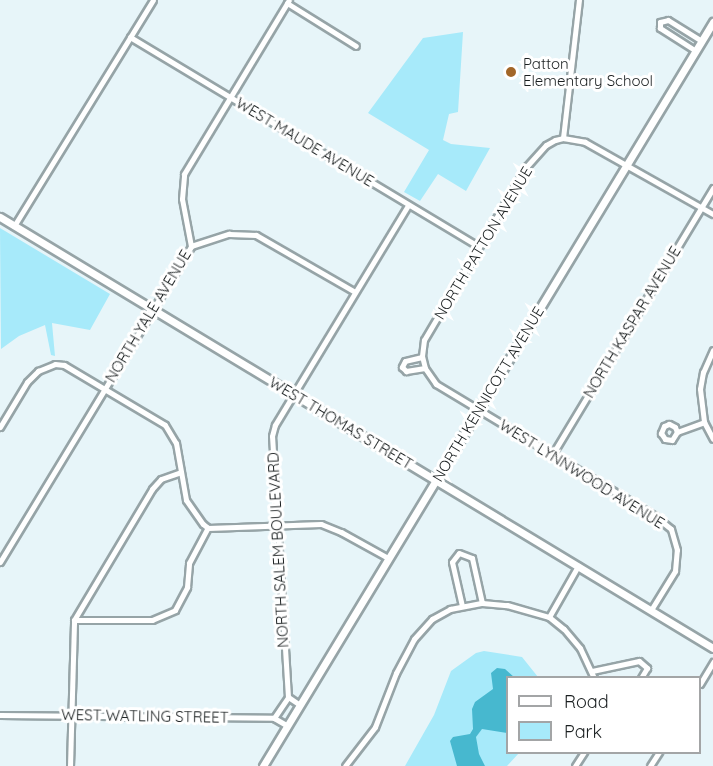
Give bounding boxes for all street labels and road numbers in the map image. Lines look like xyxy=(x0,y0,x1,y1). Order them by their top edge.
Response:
street label: WEST MAUDE AVENUE xyxy=(233,94,377,190)
street label: NORTH PATTON AVENUE xyxy=(430,163,536,323)
street label: NORTH KASPAR AVENUE xyxy=(580,243,684,401)
street label: NORTH YALE AVENUE xyxy=(101,247,195,385)
street label: NORTH KENNICOTT AVENUE xyxy=(429,303,547,485)
street label: WEST THOMAS STREET xyxy=(266,373,416,473)
street label: WEST LYNNWOOD AVENUE xyxy=(496,416,668,532)
street label: NORTH SALEM BOULEVARD xyxy=(264,452,292,648)
street label: WEST WATLING STREET xyxy=(61,706,229,726)

